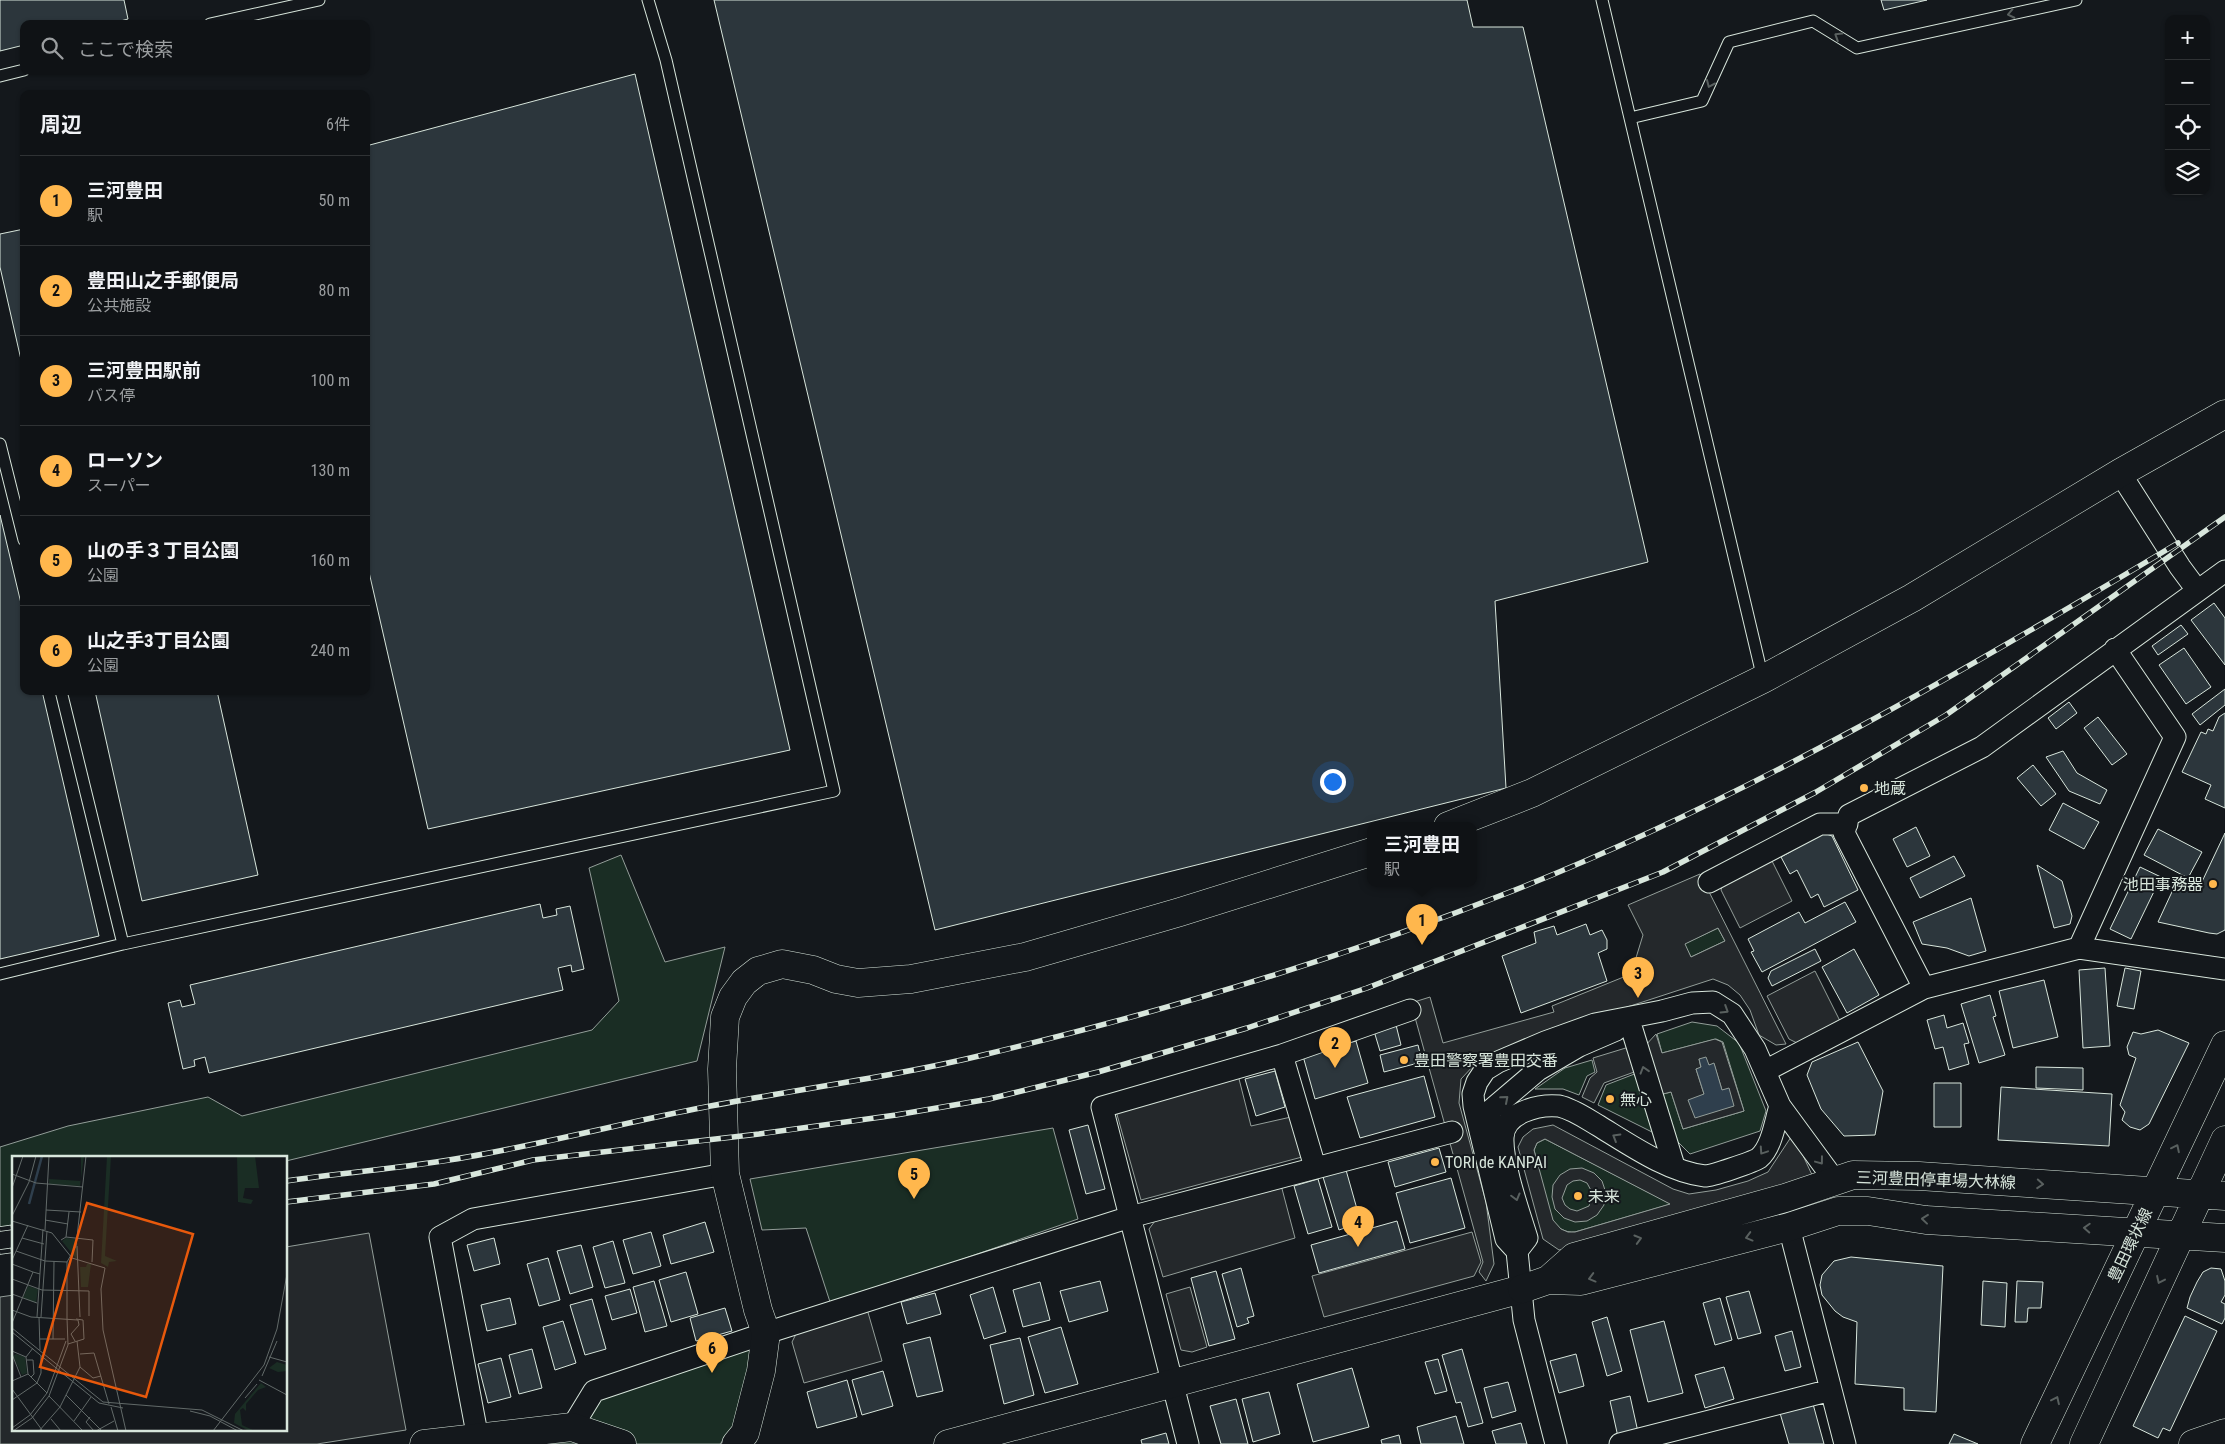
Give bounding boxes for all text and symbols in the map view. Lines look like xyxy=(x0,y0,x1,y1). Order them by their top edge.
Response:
one-way arrow xyxy=(2007,8,2016,19)
map controls xyxy=(2165,15,2210,195)
button: + xyxy=(2165,15,2210,60)
search box xyxy=(20,20,370,75)
one-way arrow xyxy=(1835,33,1844,43)
icon: search xyxy=(38,34,66,62)
text: ここで検索 xyxy=(78,38,173,61)
button: − xyxy=(2165,60,2210,105)
one-way arrow xyxy=(1705,79,1716,88)
button: locate xyxy=(2165,105,2210,150)
text: 周辺 xyxy=(40,113,82,137)
text: 6件 xyxy=(326,115,350,134)
button: layers xyxy=(2165,150,2210,195)
text: 三河豊田 xyxy=(87,179,163,202)
text: 1 xyxy=(52,191,60,210)
text: 50 m xyxy=(318,191,350,210)
text: 駅 xyxy=(87,206,103,225)
text: 豊田山之手郵便局 xyxy=(87,269,239,292)
text: 2 xyxy=(52,281,60,300)
text: 80 m xyxy=(318,281,350,300)
text: 公共施設 xyxy=(87,296,151,315)
text: 三河豊田駅前 xyxy=(87,359,201,382)
text: 3 xyxy=(52,371,60,390)
text: 100 m xyxy=(311,371,350,390)
text: バス停 xyxy=(87,386,135,405)
text: ローソン xyxy=(87,449,163,472)
text: 4 xyxy=(52,461,60,480)
text: 130 m xyxy=(311,461,350,480)
text: スーパー xyxy=(87,476,151,495)
text: 山の手３丁目公園 xyxy=(87,539,239,562)
text: 5 xyxy=(52,551,60,570)
text: 160 m xyxy=(311,551,350,570)
text: 公園 xyxy=(87,566,119,585)
text: 山之手3丁目公園 xyxy=(87,629,230,652)
text: 6 xyxy=(52,641,60,660)
text: 240 m xyxy=(311,641,350,660)
text: 公園 xyxy=(87,656,119,675)
your location xyxy=(1320,769,1346,795)
place label: 地蔵 xyxy=(1874,779,1906,798)
marker: 地蔵 xyxy=(1858,782,1870,794)
popup xyxy=(1367,822,1477,887)
text: 三河豊田 xyxy=(1384,833,1460,856)
text: 駅 xyxy=(1384,860,1400,879)
place label: 池田事務器 xyxy=(2123,875,2203,894)
marker: 池田事務器 xyxy=(2207,878,2219,890)
pin: 1 xyxy=(1406,904,1438,945)
pin: 3 xyxy=(1622,957,1654,998)
one-way arrow xyxy=(1720,1004,1729,1013)
pin: 2 xyxy=(1319,1027,1351,1068)
place label: 豊田警察署豊田交番 xyxy=(1414,1051,1558,1070)
marker: 豊田警察署豊田交番 xyxy=(1398,1054,1410,1066)
one-way arrow xyxy=(1639,1066,1649,1074)
place label: 無心 xyxy=(1620,1090,1652,1109)
marker: 無心 xyxy=(1604,1093,1616,1105)
one-way arrow xyxy=(1499,1096,1508,1104)
one-way arrow xyxy=(1613,1133,1622,1143)
one-way arrow xyxy=(2170,1144,2180,1153)
one-way arrow xyxy=(1760,1145,1769,1155)
place label: TORI de KANPAI xyxy=(1445,1153,1547,1172)
one-way arrow xyxy=(1814,1155,1823,1165)
inset map xyxy=(12,1156,288,1432)
marker: TORI de KANPAI xyxy=(1429,1156,1441,1168)
pin: 5 xyxy=(898,1158,930,1199)
street label: 三河豊田停車場大林線 xyxy=(1856,1168,2016,1192)
one-way arrow xyxy=(2036,1179,2044,1190)
place label: 未来 xyxy=(1588,1187,1620,1206)
marker: 未来 xyxy=(1572,1190,1584,1202)
one-way arrow xyxy=(1510,1193,1520,1201)
street label: 豊田環状線 xyxy=(2104,1205,2156,1285)
pin: 4 xyxy=(1342,1206,1374,1247)
one-way arrow xyxy=(1921,1214,1929,1225)
one-way arrow xyxy=(2083,1223,2091,1234)
one-way arrow xyxy=(1745,1231,1754,1242)
one-way arrow xyxy=(1633,1234,1642,1245)
one-way arrow xyxy=(1588,1272,1597,1283)
one-way arrow xyxy=(2156,1275,2167,1284)
pin: 6 xyxy=(696,1332,728,1373)
one-way arrow xyxy=(2049,1396,2060,1405)

